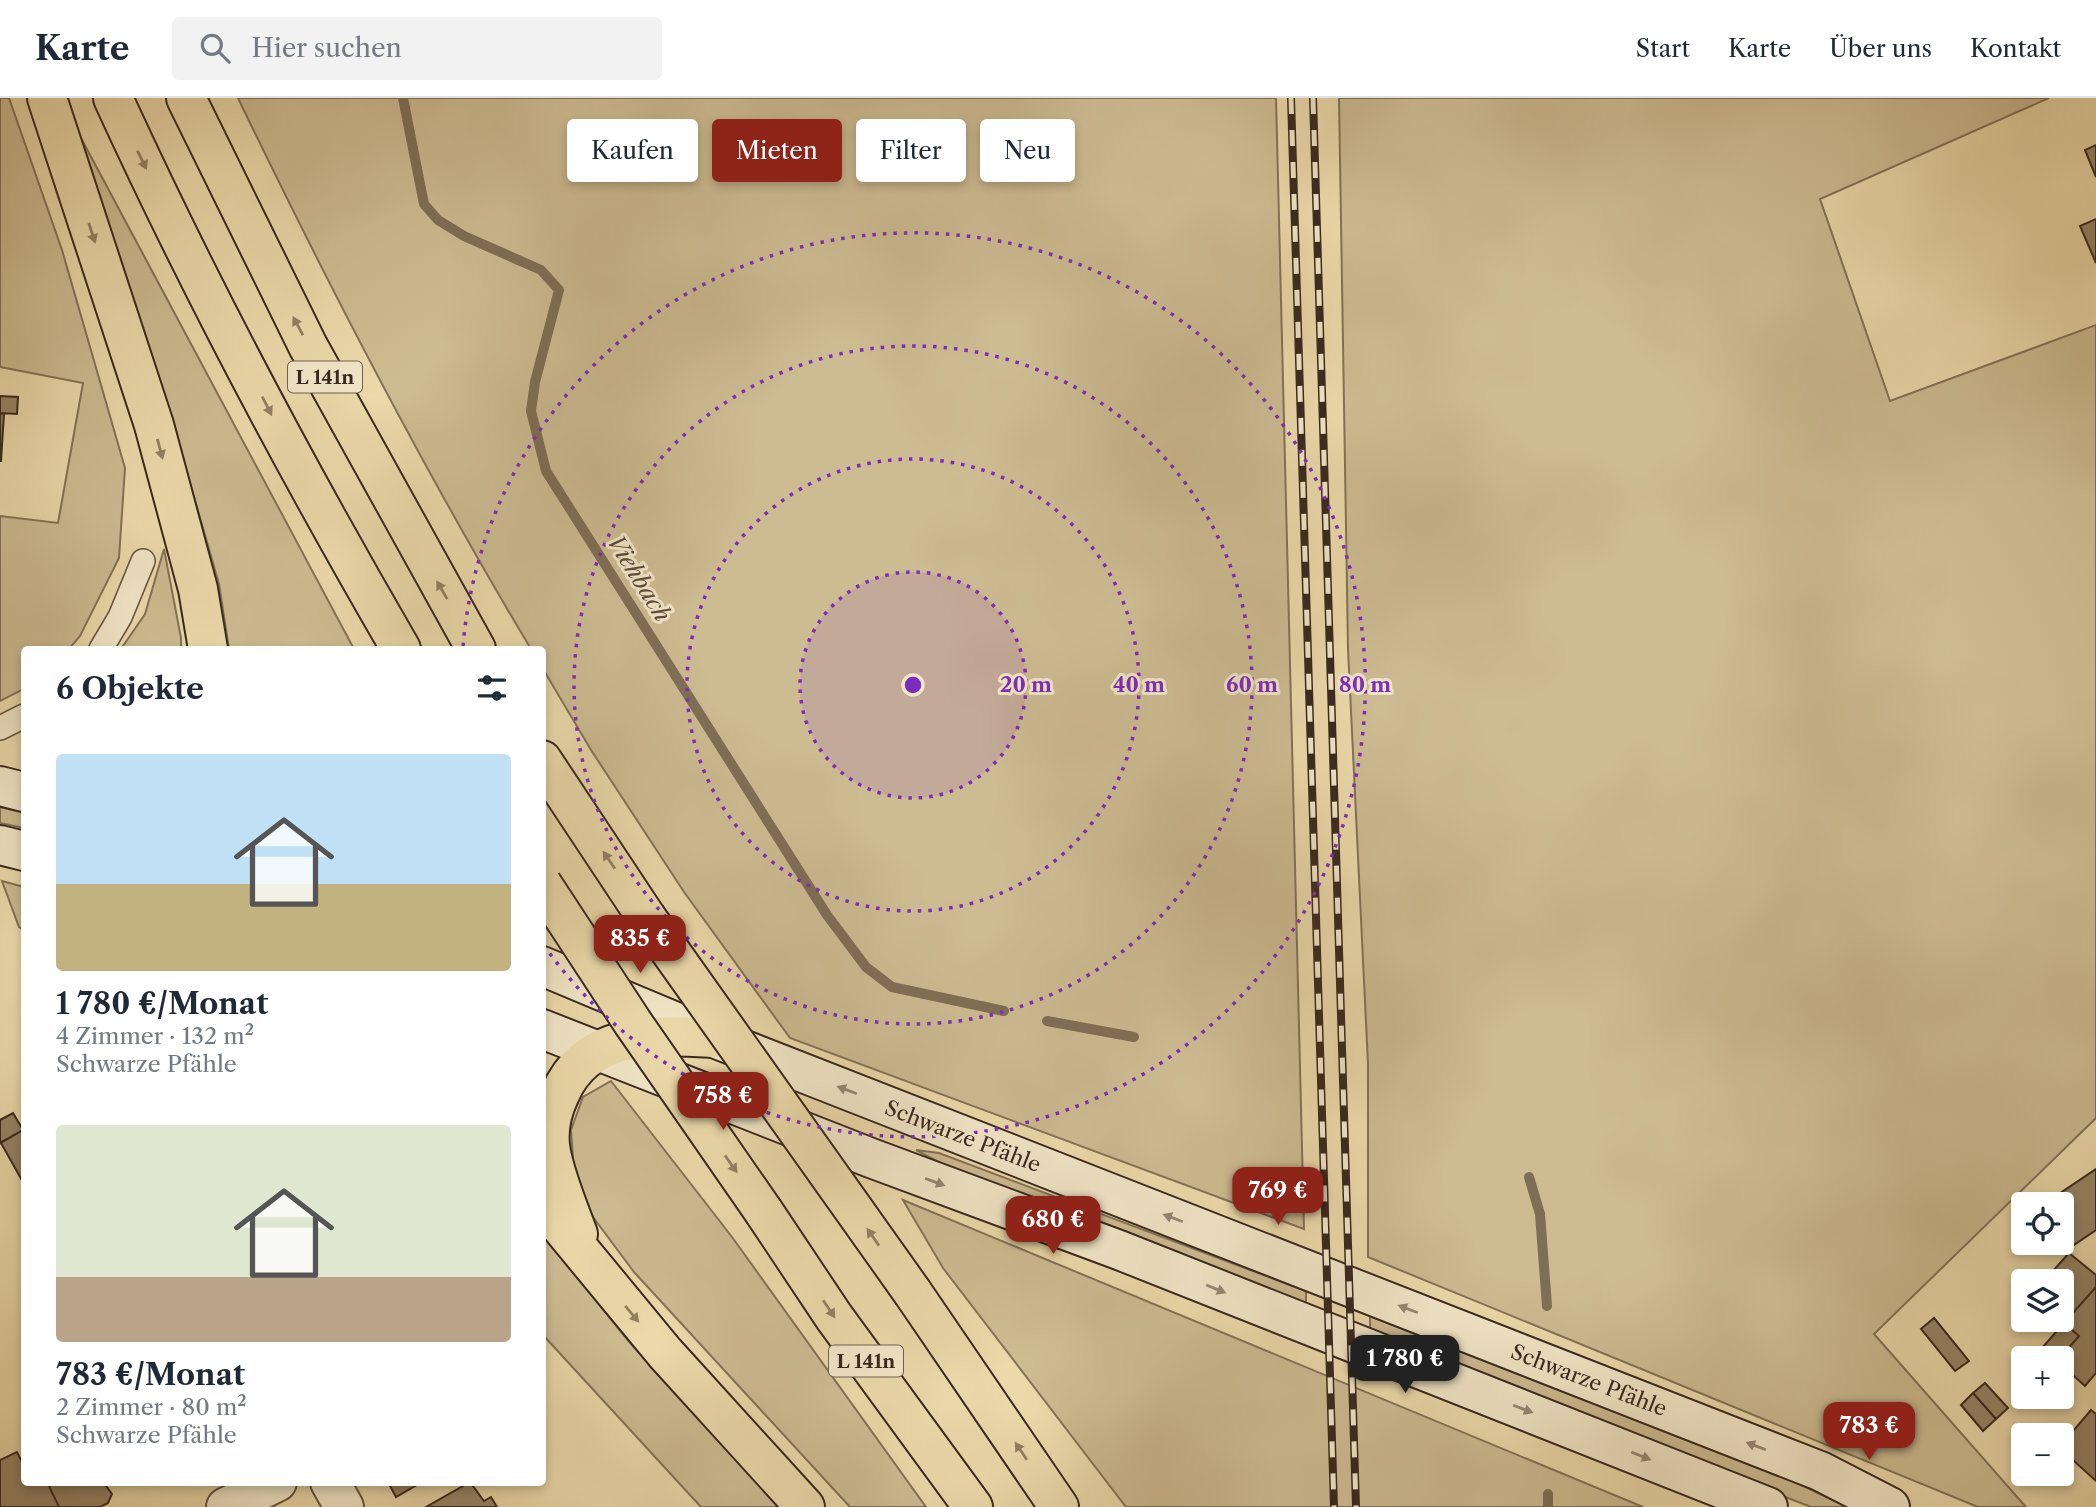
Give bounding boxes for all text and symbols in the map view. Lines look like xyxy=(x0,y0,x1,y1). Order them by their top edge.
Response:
search box xyxy=(172,17,662,80)
text: Karte xyxy=(35,28,130,69)
icon: search xyxy=(196,29,234,67)
text: Hier suchen xyxy=(252,32,402,64)
text: Start xyxy=(1636,34,1690,63)
text: Karte xyxy=(1728,34,1791,63)
text: Über uns xyxy=(1829,34,1932,63)
text: Kontakt xyxy=(1970,34,2061,63)
chip: Kaufen xyxy=(567,119,698,182)
chip: Mieten xyxy=(712,119,842,182)
chip: Filter xyxy=(856,119,966,182)
chip: Neu xyxy=(980,119,1075,182)
one-way arrow xyxy=(136,150,147,170)
one-way arrow xyxy=(87,222,97,243)
one-way arrow xyxy=(292,316,303,336)
road number: L 141n xyxy=(288,362,362,392)
one-way arrow xyxy=(261,396,273,416)
one-way arrow xyxy=(155,439,166,461)
water label: Viehbach xyxy=(601,529,677,627)
one-way arrow xyxy=(436,581,448,600)
icon: filters xyxy=(473,669,511,707)
text: 6 Objekte xyxy=(56,670,204,707)
text: 20 m xyxy=(1000,672,1052,697)
text: 40 m xyxy=(1113,672,1165,697)
text: 60 m xyxy=(1226,672,1278,697)
text: 80 m xyxy=(1339,672,1391,697)
centre of rings xyxy=(901,673,925,697)
icon: home xyxy=(221,799,347,925)
one-way arrow xyxy=(602,850,615,870)
pin: 835 € xyxy=(591,916,689,975)
text: 835 € xyxy=(610,924,670,952)
text: 1 780 €/Monat xyxy=(56,985,268,1022)
text: 4 Zimmer · 132 m² xyxy=(56,1022,254,1050)
text: Schwarze Pfähle xyxy=(56,1050,237,1078)
pin: 758 € xyxy=(674,1072,772,1132)
text: 758 € xyxy=(693,1081,753,1109)
one-way arrow xyxy=(836,1085,857,1096)
street label: Schwarze Pfähle xyxy=(882,1095,1044,1177)
one-way arrow xyxy=(724,1155,737,1174)
pin: 769 € xyxy=(1229,1168,1327,1227)
icon: home xyxy=(221,1170,347,1296)
one-way arrow xyxy=(924,1176,945,1187)
text: 769 € xyxy=(1248,1176,1308,1204)
map controls xyxy=(2011,1192,2074,1486)
button: locate xyxy=(2011,1192,2074,1255)
pin: 680 € xyxy=(1004,1196,1102,1256)
text: 680 € xyxy=(1022,1205,1084,1233)
one-way arrow xyxy=(1162,1212,1183,1223)
one-way arrow xyxy=(866,1228,880,1246)
button: layers xyxy=(2011,1269,2074,1332)
one-way arrow xyxy=(1206,1283,1227,1294)
one-way arrow xyxy=(822,1300,835,1319)
one-way arrow xyxy=(1397,1304,1418,1315)
one-way arrow xyxy=(624,1306,639,1323)
pin: 1 780 € xyxy=(1340,1336,1470,1395)
street label: Schwarze Pfähle xyxy=(1508,1339,1670,1421)
text: 1 780 € xyxy=(1366,1344,1444,1372)
road number: L 141n xyxy=(829,1345,903,1376)
button: + xyxy=(2011,1346,2074,1409)
text: 783 €/Monat xyxy=(56,1356,245,1393)
text: 2 Zimmer · 80 m² xyxy=(56,1393,247,1421)
pin: 783 € xyxy=(1820,1402,1918,1462)
one-way arrow xyxy=(1512,1404,1533,1415)
text: 783 € xyxy=(1839,1411,1899,1439)
text: Schwarze Pfähle xyxy=(56,1421,237,1449)
button: − xyxy=(2011,1423,2074,1486)
one-way arrow xyxy=(1746,1440,1767,1451)
one-way arrow xyxy=(1014,1442,1028,1460)
one-way arrow xyxy=(1631,1451,1652,1462)

